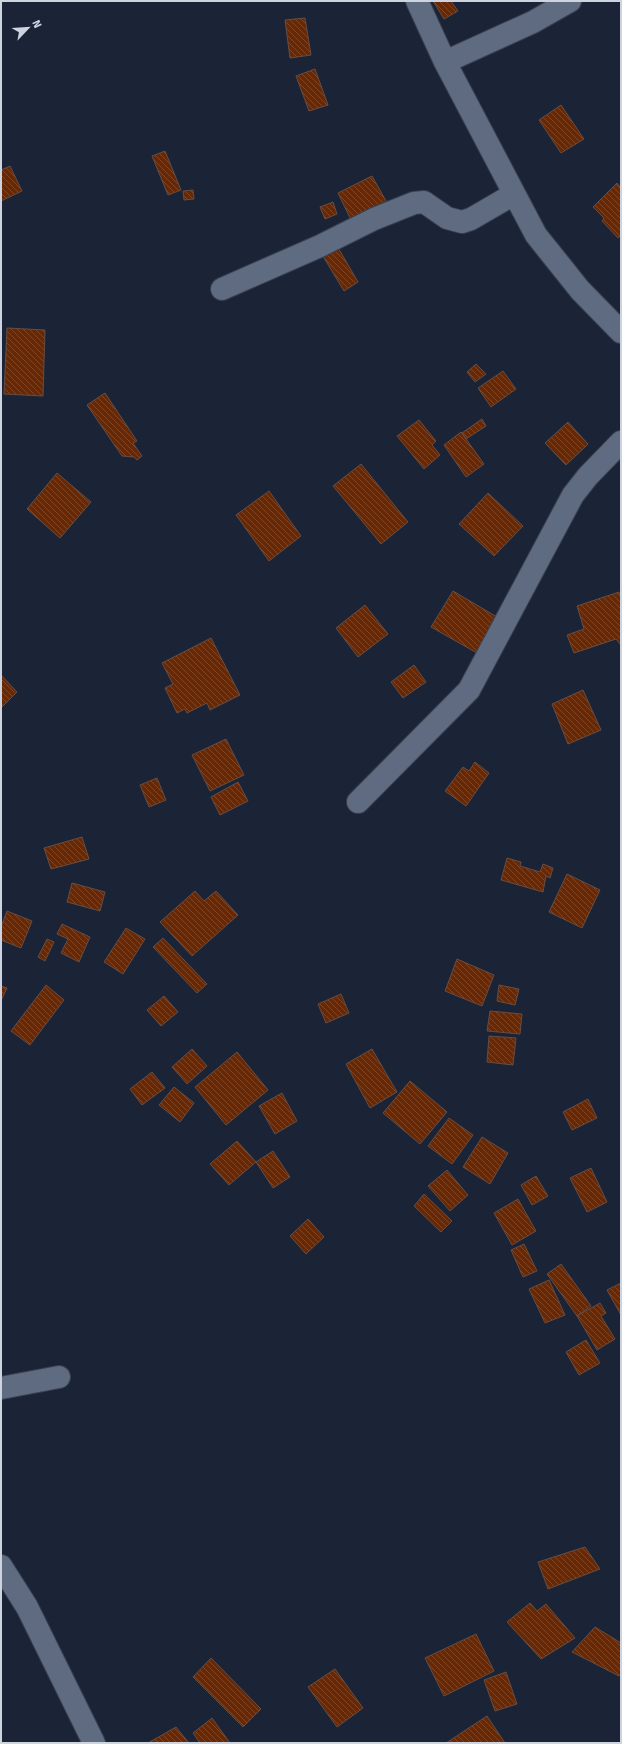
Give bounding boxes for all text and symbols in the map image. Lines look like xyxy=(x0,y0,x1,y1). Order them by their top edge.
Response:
north arrow xyxy=(8,8,48,48)
text: N xyxy=(29,18,44,30)

